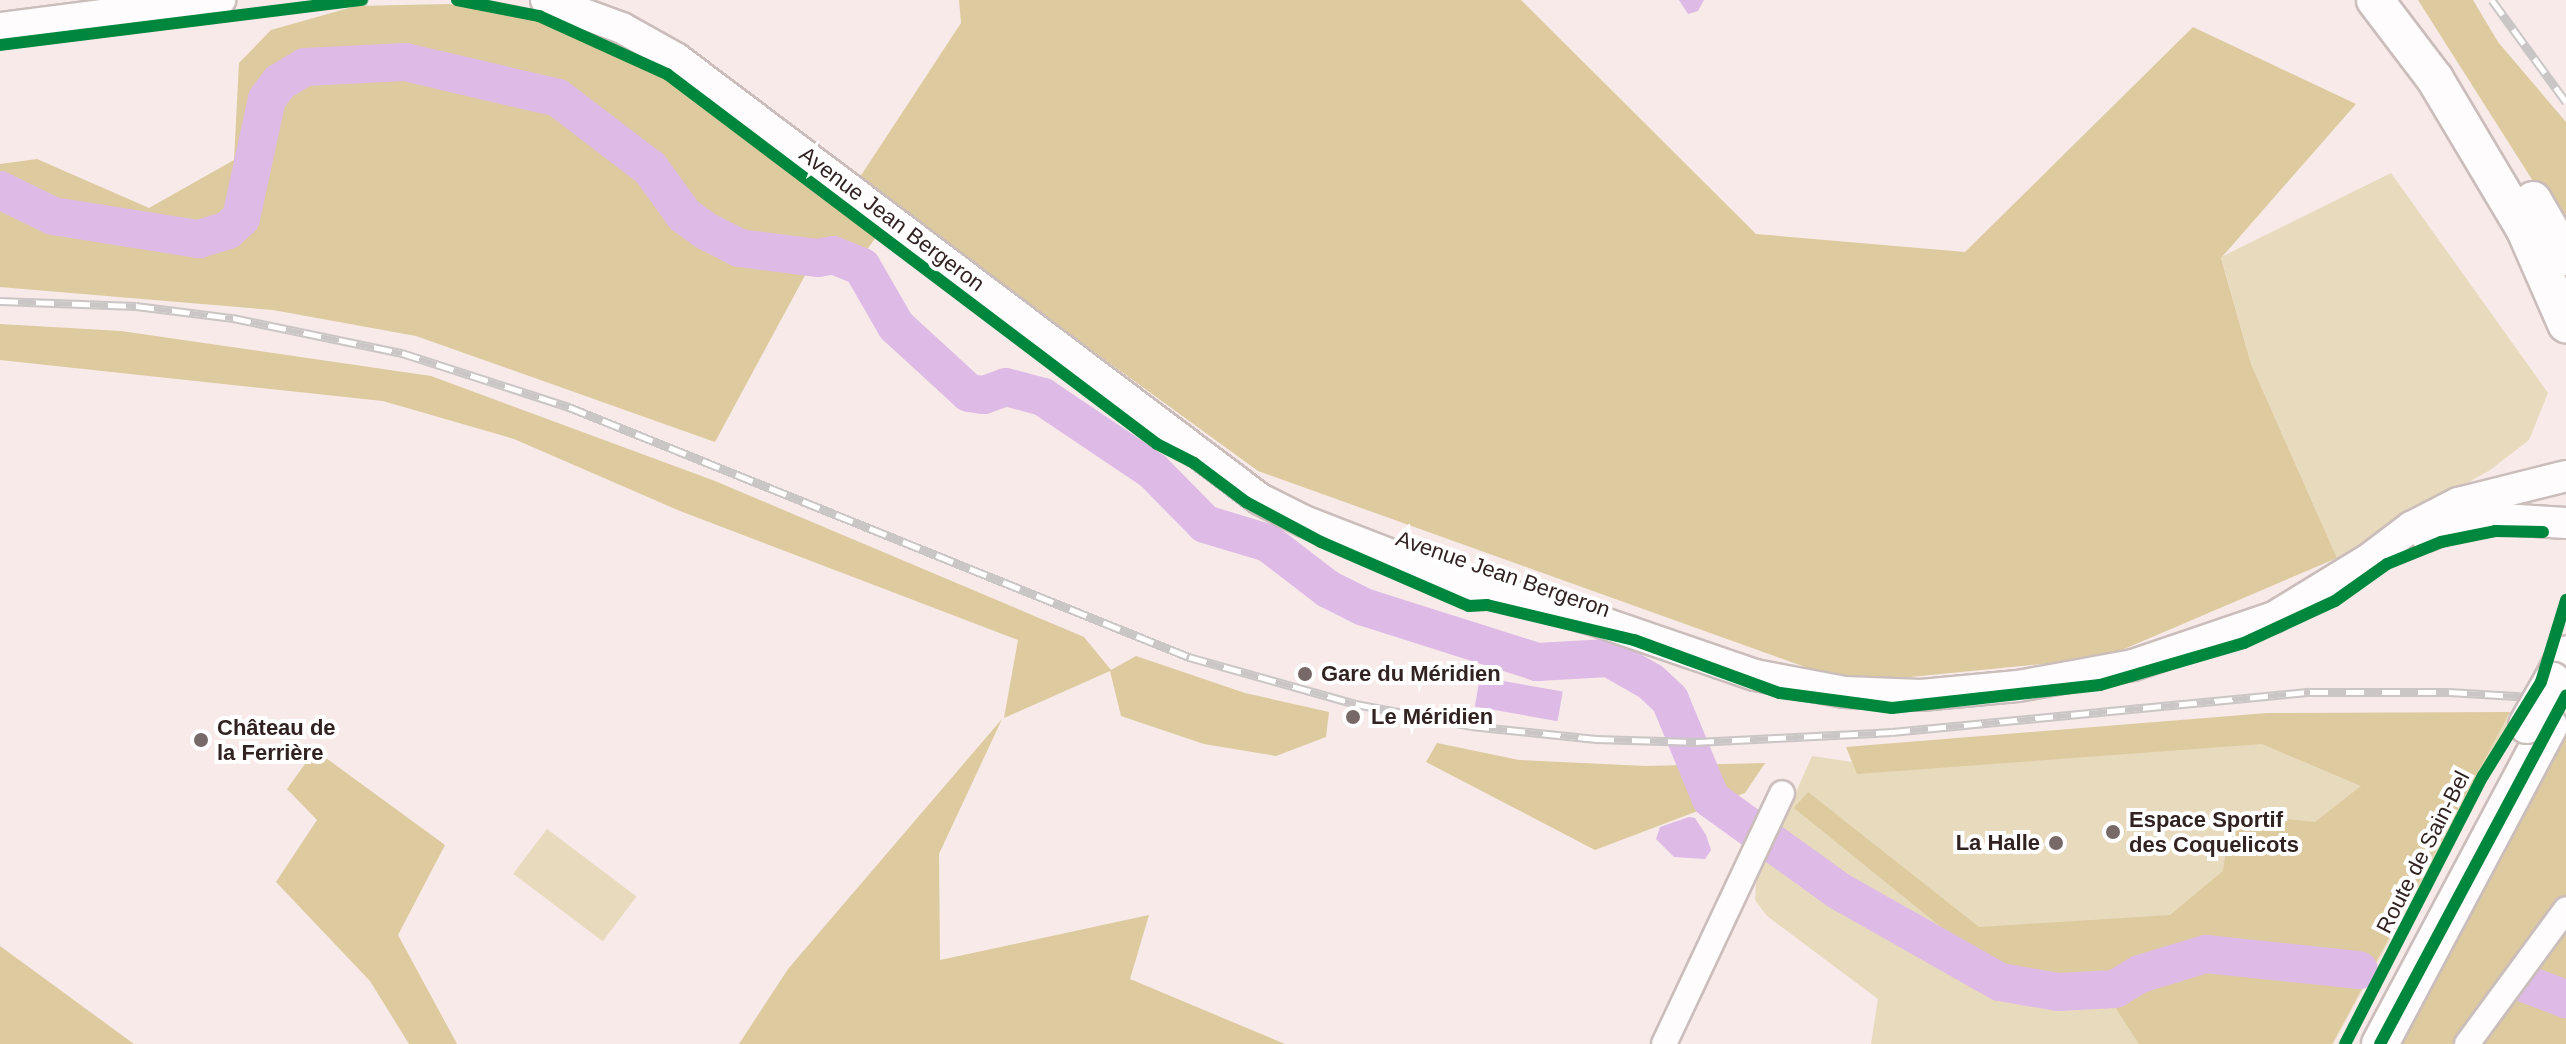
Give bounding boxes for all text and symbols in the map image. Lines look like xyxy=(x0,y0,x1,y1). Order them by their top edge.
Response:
street label: Avenue Jean Bergeron xyxy=(794,141,990,297)
street label: Avenue Jean Bergeron xyxy=(1392,525,1614,623)
place label: Gare du Méridien xyxy=(1321,661,1501,687)
marker: Gare du Méridien xyxy=(1296,665,1314,683)
place label: Le Méridien xyxy=(1371,704,1493,730)
marker: Le Méridien xyxy=(1342,706,1364,728)
place label: Château de la Ferrière xyxy=(217,714,336,766)
marker: Château de la Ferrière xyxy=(192,731,210,749)
street label: Route de Sain-Bel xyxy=(2371,766,2475,938)
place label: Espace Sportif des Coquelicots xyxy=(2129,806,2299,858)
marker: Espace Sportif des Coquelicots xyxy=(2104,823,2122,841)
place label: La Halle xyxy=(1956,830,2040,856)
marker: La Halle xyxy=(2047,834,2065,852)

